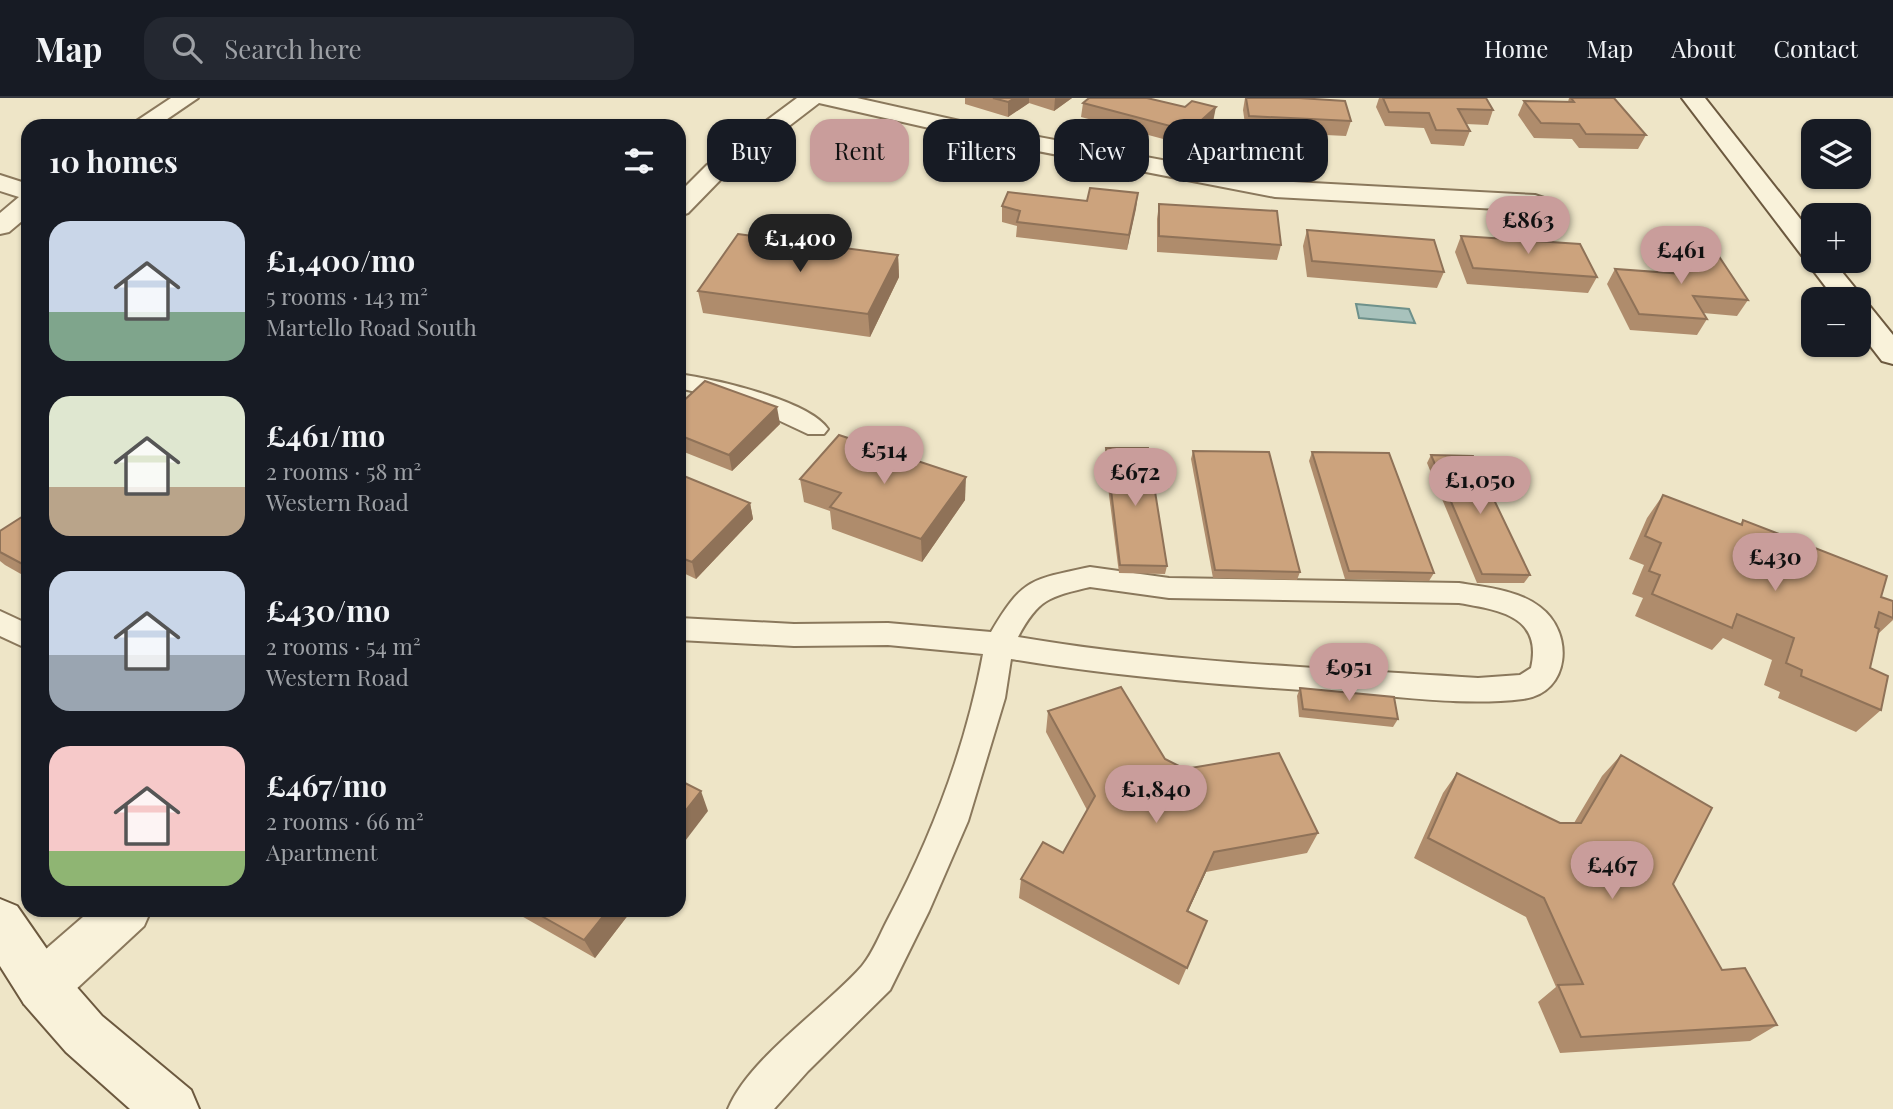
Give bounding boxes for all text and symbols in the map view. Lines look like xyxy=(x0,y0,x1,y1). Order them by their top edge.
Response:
search box xyxy=(144,17,634,80)
text: Map xyxy=(35,26,102,70)
icon: search xyxy=(168,29,206,67)
text: Search here xyxy=(224,31,362,66)
text: Home xyxy=(1484,32,1548,64)
text: Map xyxy=(1586,32,1633,64)
text: About xyxy=(1671,32,1735,64)
text: Contact xyxy=(1773,32,1858,64)
chip: Buy xyxy=(707,119,796,182)
chip: Rent xyxy=(810,119,909,182)
chip: Filters xyxy=(923,119,1040,182)
chip: New xyxy=(1054,119,1149,182)
chip: Apartment xyxy=(1163,119,1328,182)
map controls xyxy=(1801,119,1871,357)
button: layers xyxy=(1801,119,1871,189)
text: 10 homes xyxy=(49,141,178,181)
icon: filters xyxy=(620,142,658,180)
pin: £863 xyxy=(1487,197,1569,256)
text: £863 xyxy=(1502,203,1554,234)
button: + xyxy=(1801,203,1871,273)
pin: £1,400 xyxy=(743,214,857,274)
text: £1,400 xyxy=(764,221,836,252)
pin: £461 xyxy=(1640,226,1722,286)
text: £461 xyxy=(1656,233,1706,264)
text: £1,400/mo xyxy=(266,240,415,280)
icon: home xyxy=(105,249,189,333)
text: 5 rooms · 143 m² xyxy=(266,280,428,311)
button: − xyxy=(1801,287,1871,357)
text: Martello Road South xyxy=(266,311,477,342)
text: £461/mo xyxy=(266,415,385,455)
icon: home xyxy=(105,424,189,508)
pin: £514 xyxy=(843,426,925,486)
text: £514 xyxy=(861,433,907,464)
pin: £672 xyxy=(1094,448,1176,508)
text: 2 rooms · 58 m² xyxy=(266,455,421,486)
text: £672 xyxy=(1110,455,1160,486)
pin: £1,050 xyxy=(1423,456,1537,516)
text: £1,050 xyxy=(1445,463,1515,494)
text: Western Road xyxy=(266,486,409,517)
pin: £430 xyxy=(1734,533,1816,593)
text: £430 xyxy=(1749,540,1801,571)
text: £430/mo xyxy=(266,590,390,630)
icon: home xyxy=(105,599,189,683)
text: 2 rooms · 54 m² xyxy=(266,630,421,661)
pin: £951 xyxy=(1308,644,1390,703)
text: £951 xyxy=(1325,650,1373,681)
text: Western Road xyxy=(266,661,409,692)
text: £467/mo xyxy=(266,765,387,805)
pin: £1,840 xyxy=(1099,766,1213,825)
text: £1,840 xyxy=(1121,772,1191,803)
icon: home xyxy=(105,774,189,858)
text: 2 rooms · 66 m² xyxy=(266,805,424,836)
text: Apartment xyxy=(266,836,378,867)
pin: £467 xyxy=(1571,842,1653,901)
text: £467 xyxy=(1587,848,1637,879)

